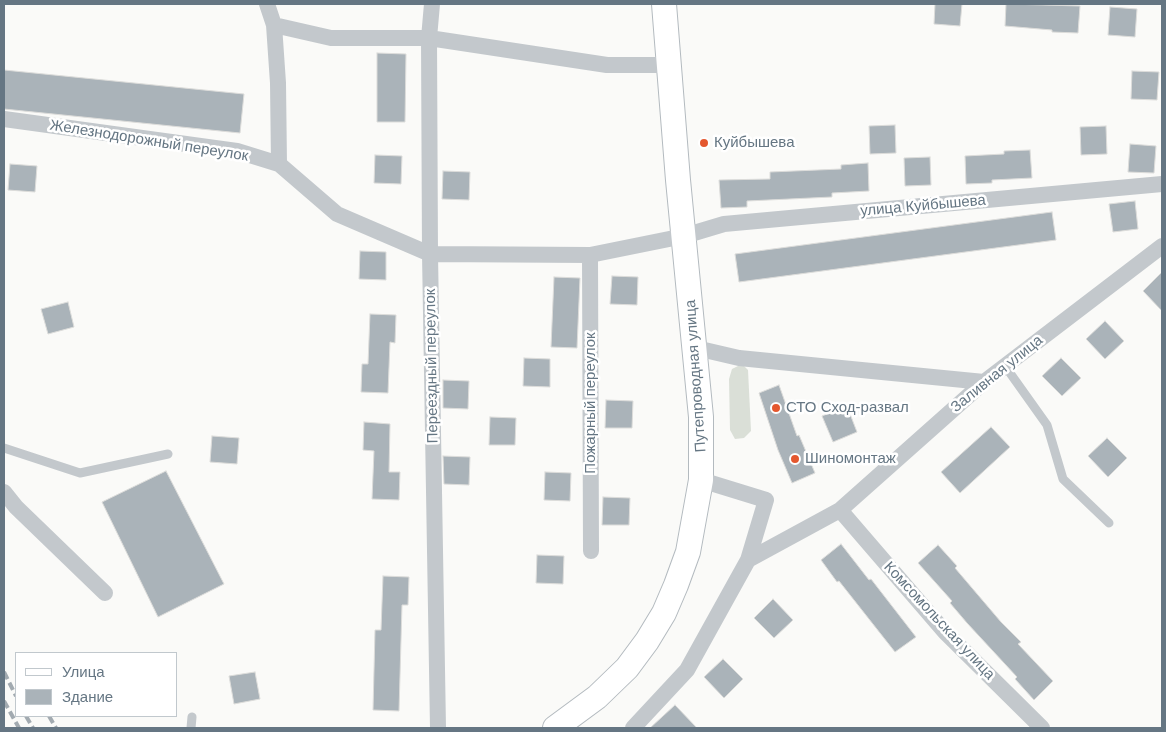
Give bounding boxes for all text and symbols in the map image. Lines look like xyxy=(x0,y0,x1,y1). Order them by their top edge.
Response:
street label: Железнодорожный переулок xyxy=(48,116,250,166)
place label: Куйбышева xyxy=(714,134,795,152)
marker: Куйбышева xyxy=(698,137,710,149)
street label: улица Куйбышева xyxy=(859,192,987,220)
street label: Переездный переулок xyxy=(422,288,442,444)
street label: Путепроводная улица xyxy=(682,299,710,453)
street label: Пожарный переулок xyxy=(582,332,600,474)
street label: Заливная улица xyxy=(948,332,1046,416)
place label: СТО Сход-развал xyxy=(786,399,909,417)
marker: СТО Сход-развал xyxy=(770,402,782,414)
place label: Шиномонтаж xyxy=(805,450,896,468)
marker: Шиномонтаж xyxy=(789,453,801,465)
street label: Комсомольская улица xyxy=(880,558,998,684)
legend xyxy=(15,652,178,717)
text: Улица xyxy=(62,663,105,680)
text: Здание xyxy=(62,688,113,705)

